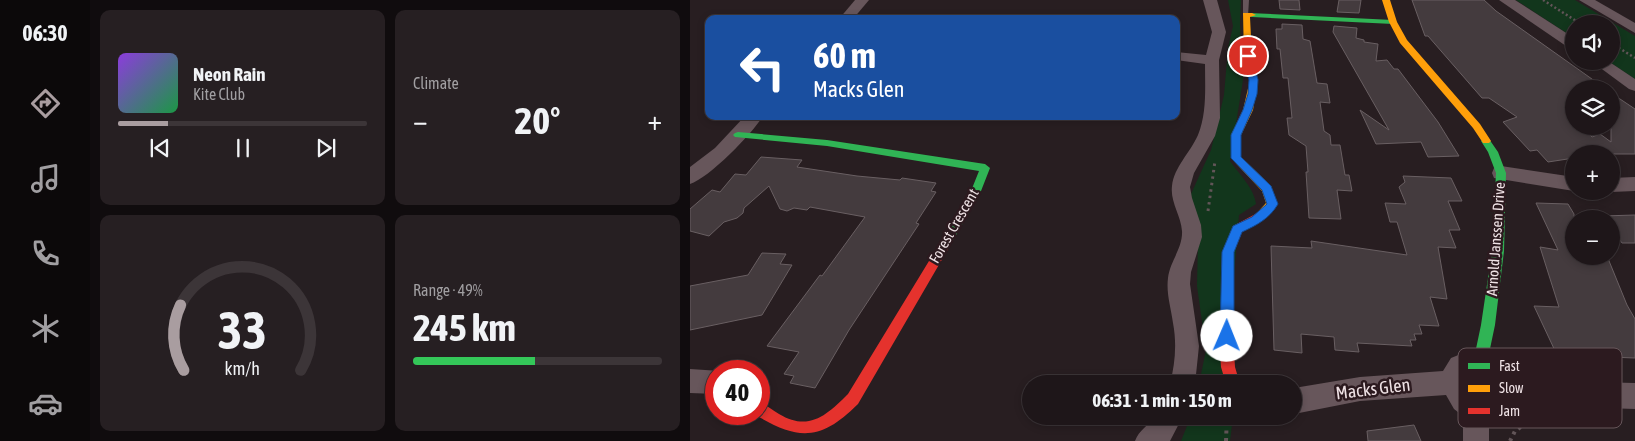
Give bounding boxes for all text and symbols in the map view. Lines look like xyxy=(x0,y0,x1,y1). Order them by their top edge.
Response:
map controls xyxy=(1565,15,1620,265)
button: sound xyxy=(1565,15,1620,70)
text: 06:30 xyxy=(22,20,68,46)
icon: left xyxy=(730,35,795,100)
text: 60 m xyxy=(813,35,876,75)
pin xyxy=(1227,35,1269,77)
icon: arrive xyxy=(1234,42,1262,70)
text: Neon Rain xyxy=(193,63,265,85)
text: Climate xyxy=(413,74,459,92)
text: Macks Glen xyxy=(813,76,905,102)
button: layers xyxy=(1565,80,1620,135)
text: Kite Club xyxy=(193,85,245,103)
icon: directions xyxy=(28,86,63,121)
text: 20° xyxy=(514,99,561,142)
text: − xyxy=(413,104,428,136)
text: + xyxy=(647,104,662,136)
icon: previous xyxy=(146,134,174,162)
icon: pause xyxy=(229,134,257,162)
icon: next xyxy=(312,134,340,162)
button: + xyxy=(1565,145,1620,200)
icon: music xyxy=(28,161,63,196)
street label: Arnold Janssen Drive xyxy=(1483,181,1508,296)
street label: Forest Crescent xyxy=(925,186,982,266)
button: − xyxy=(1565,210,1620,265)
icon: phone xyxy=(28,236,63,271)
text: Range · 49% xyxy=(413,281,483,299)
text: 33 xyxy=(218,300,267,360)
text: 245 km xyxy=(413,306,516,349)
position arrow xyxy=(1200,309,1252,361)
icon: climate xyxy=(28,311,63,346)
legend xyxy=(1458,348,1622,428)
text: km/h xyxy=(225,358,260,379)
text: Fast xyxy=(1499,358,1520,374)
speed limit sign: 40 xyxy=(705,360,770,425)
street label: Macks Glen xyxy=(1335,374,1411,403)
text: Slow xyxy=(1499,380,1524,396)
icon: car xyxy=(28,386,63,421)
text: 06:31 · 1 min · 150 m xyxy=(1092,389,1232,411)
text: Jam xyxy=(1499,403,1520,419)

